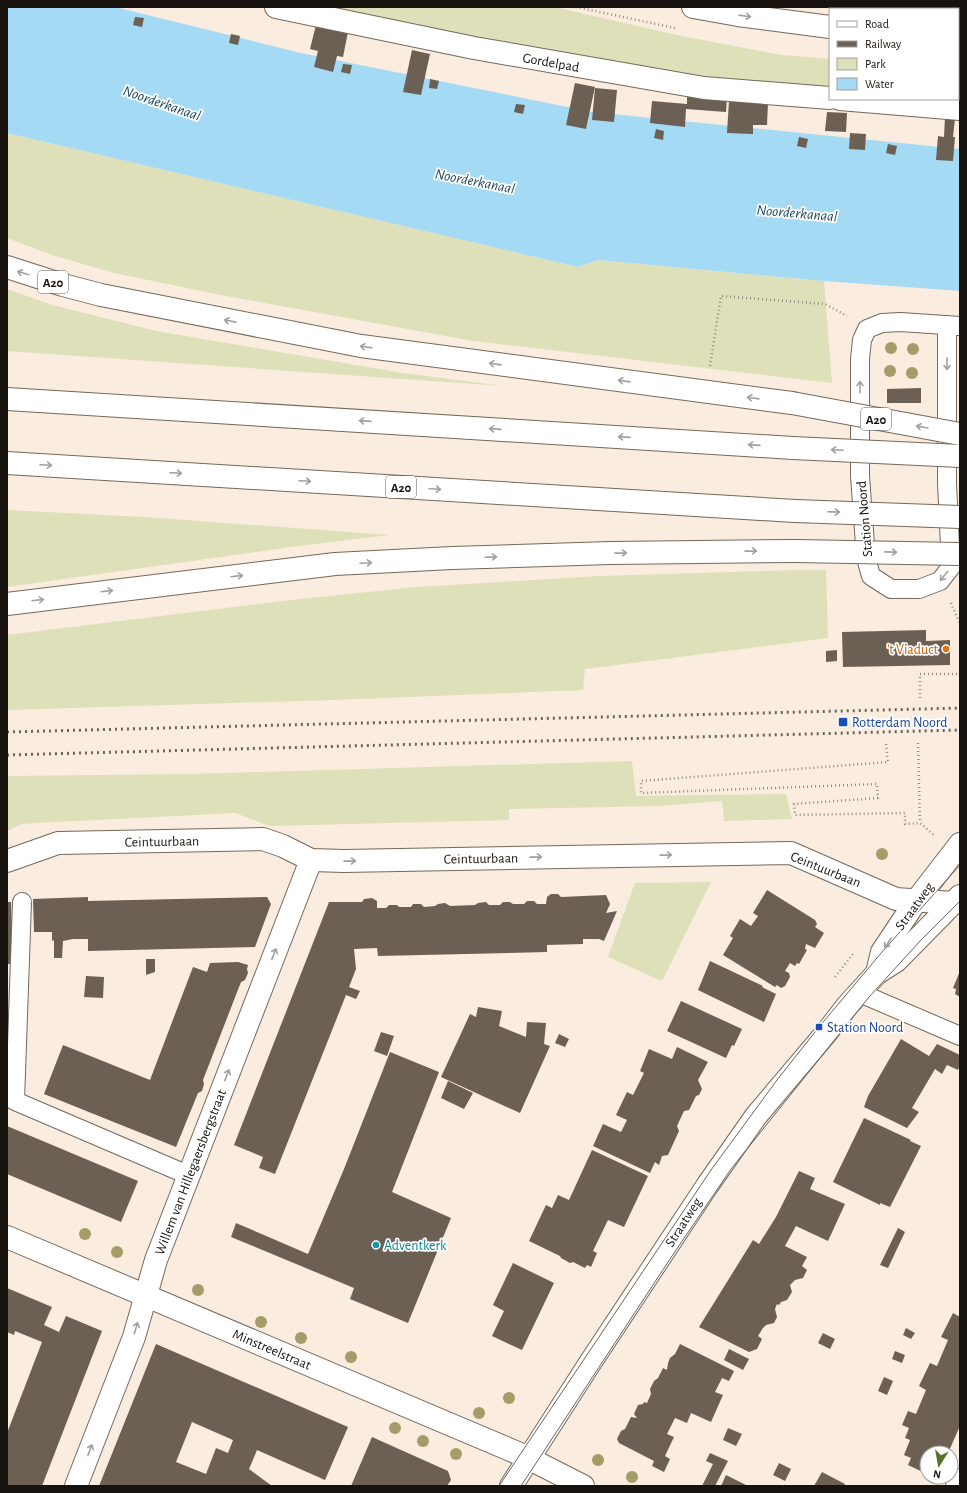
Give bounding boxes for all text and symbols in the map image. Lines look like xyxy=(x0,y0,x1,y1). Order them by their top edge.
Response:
legend xyxy=(829,8,959,100)
one-way arrow xyxy=(738,12,751,20)
text: Road xyxy=(865,18,889,30)
text: Railway xyxy=(865,38,901,51)
street label: Gordelpad xyxy=(521,51,580,75)
text: Park xyxy=(865,58,886,70)
text: Water xyxy=(865,78,894,90)
water label: Noorderkanaal xyxy=(121,83,203,124)
water label: Noorderkanaal xyxy=(434,166,516,197)
water label: Noorderkanaal xyxy=(756,202,838,225)
one-way arrow xyxy=(16,269,29,276)
road number: A20 xyxy=(38,271,68,293)
one-way arrow xyxy=(224,316,237,324)
one-way arrow xyxy=(360,343,373,351)
one-way arrow xyxy=(943,357,951,370)
one-way arrow xyxy=(489,360,502,368)
one-way arrow xyxy=(618,377,631,385)
one-way arrow xyxy=(856,381,864,394)
one-way arrow xyxy=(747,394,760,402)
road number: A20 xyxy=(861,408,891,430)
one-way arrow xyxy=(359,418,372,425)
one-way arrow xyxy=(916,423,929,431)
one-way arrow xyxy=(489,426,502,433)
one-way arrow xyxy=(618,434,631,441)
one-way arrow xyxy=(748,442,761,449)
one-way arrow xyxy=(831,446,844,454)
one-way arrow xyxy=(39,462,52,469)
one-way arrow xyxy=(169,470,182,477)
road number: A20 xyxy=(386,476,416,498)
one-way arrow xyxy=(298,477,311,485)
street label: Station Noord xyxy=(855,480,875,558)
one-way arrow xyxy=(428,485,441,492)
one-way arrow xyxy=(827,508,840,516)
one-way arrow xyxy=(744,548,757,555)
one-way arrow xyxy=(614,549,627,557)
one-way arrow xyxy=(884,549,897,556)
one-way arrow xyxy=(484,553,497,561)
one-way arrow xyxy=(359,559,372,566)
one-way arrow xyxy=(940,570,948,581)
one-way arrow xyxy=(230,572,243,580)
one-way arrow xyxy=(100,588,113,595)
one-way arrow xyxy=(31,596,44,604)
place label: 't Viaduct xyxy=(887,643,939,657)
marker: 't Viaduct xyxy=(941,644,951,654)
marker: Rotterdam Noord xyxy=(837,716,849,728)
place label: Rotterdam Noord xyxy=(852,716,948,730)
street label: Ceintuurbaan xyxy=(125,834,199,850)
street label: Ceintuurbaan xyxy=(788,849,863,890)
street label: Ceintuurbaan xyxy=(444,851,518,867)
one-way arrow xyxy=(659,851,672,859)
one-way arrow xyxy=(529,853,542,861)
one-way arrow xyxy=(343,857,356,865)
street label: Straatweg xyxy=(893,880,937,933)
one-way arrow xyxy=(883,937,891,949)
one-way arrow xyxy=(271,948,279,960)
place label: Station Noord xyxy=(827,1021,903,1035)
marker: Station Noord xyxy=(814,1022,824,1032)
one-way arrow xyxy=(224,1070,232,1082)
street label: Willem van Hillegaersbergstraat xyxy=(153,1087,229,1257)
street label: Straatweg xyxy=(663,1195,705,1250)
place label: Adventkerk xyxy=(384,1239,447,1253)
marker: Adventkerk xyxy=(371,1240,381,1250)
one-way arrow xyxy=(133,1322,140,1335)
street label: Minstreelstraat xyxy=(230,1327,313,1373)
one-way arrow xyxy=(86,1444,94,1456)
north arrow xyxy=(919,1445,959,1485)
text: N xyxy=(932,1468,942,1480)

